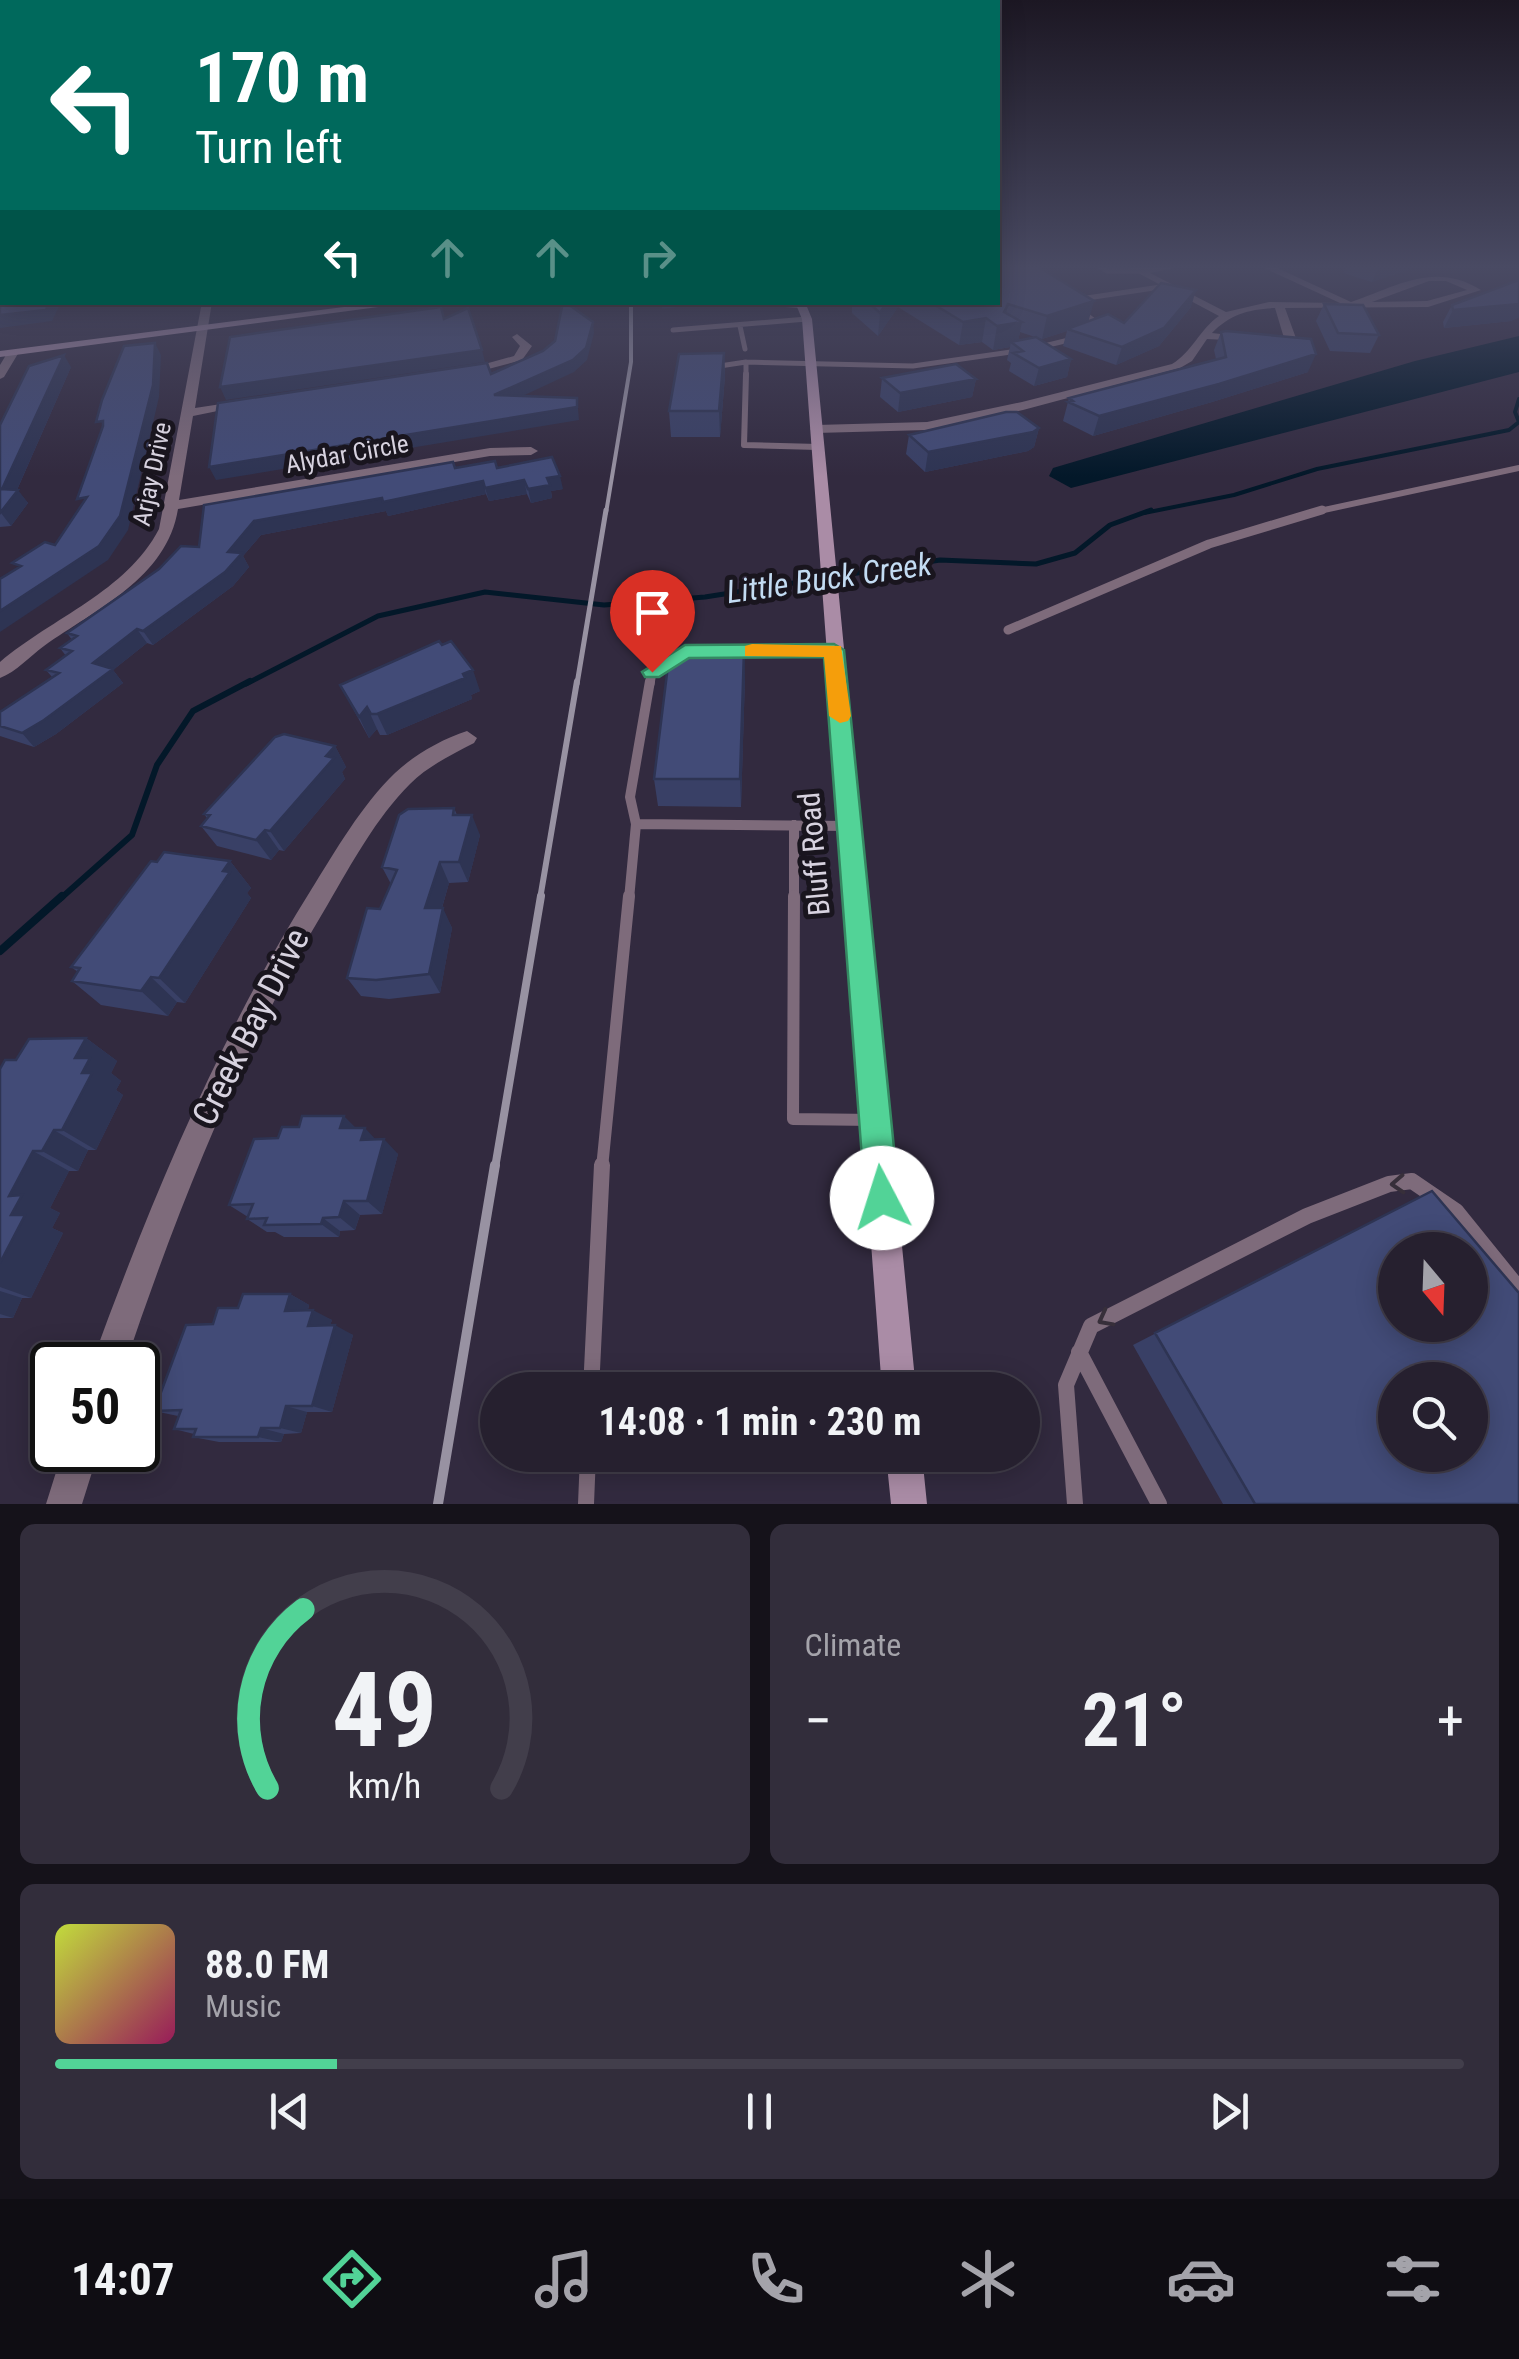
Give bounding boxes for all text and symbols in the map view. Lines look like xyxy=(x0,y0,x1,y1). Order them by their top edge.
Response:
text: 170 m xyxy=(195,37,369,119)
icon: left xyxy=(30,40,160,170)
text: Turn left xyxy=(195,121,343,174)
icon: left xyxy=(315,230,370,285)
icon: ahead xyxy=(420,230,475,285)
icon: ahead xyxy=(525,230,580,285)
icon: right xyxy=(630,230,685,285)
street label: Arjay Drive xyxy=(127,419,177,529)
street label: Alydar Circle xyxy=(283,429,411,479)
water label: Little Buck Creek xyxy=(724,545,935,611)
pin xyxy=(610,570,695,673)
icon: arrive xyxy=(625,585,680,640)
street label: Bluff Road xyxy=(791,791,837,917)
street label: Creek Bay Drive xyxy=(184,922,318,1132)
position arrow xyxy=(830,1146,934,1250)
one-way arrow xyxy=(1390,1173,1406,1194)
north arrow xyxy=(1378,1232,1488,1342)
map controls xyxy=(1378,1232,1488,1472)
one-way arrow xyxy=(1097,1307,1116,1326)
speed limit sign: 50 xyxy=(30,1342,160,1472)
button: search xyxy=(1378,1362,1488,1472)
text: 14:08 · 1 min · 230 m xyxy=(599,1400,921,1444)
text: Climate xyxy=(805,1626,901,1664)
text: 49 xyxy=(332,1650,437,1771)
text: 21° xyxy=(1082,1676,1187,1764)
text: − xyxy=(805,1689,832,1753)
text: + xyxy=(1437,1689,1464,1753)
text: km/h xyxy=(348,1765,422,1807)
text: 88.0 FM xyxy=(205,1943,329,1987)
text: Music xyxy=(205,1987,281,2025)
icon: previous xyxy=(262,2084,317,2139)
icon: pause xyxy=(732,2084,787,2139)
icon: next xyxy=(1202,2084,1257,2139)
icon: directions xyxy=(317,2244,387,2314)
icon: music xyxy=(529,2244,599,2314)
icon: phone xyxy=(741,2244,811,2314)
icon: climate xyxy=(953,2244,1023,2314)
icon: car xyxy=(1166,2244,1236,2314)
icon: filters xyxy=(1378,2244,1448,2314)
text: 14:07 xyxy=(71,2253,174,2306)

